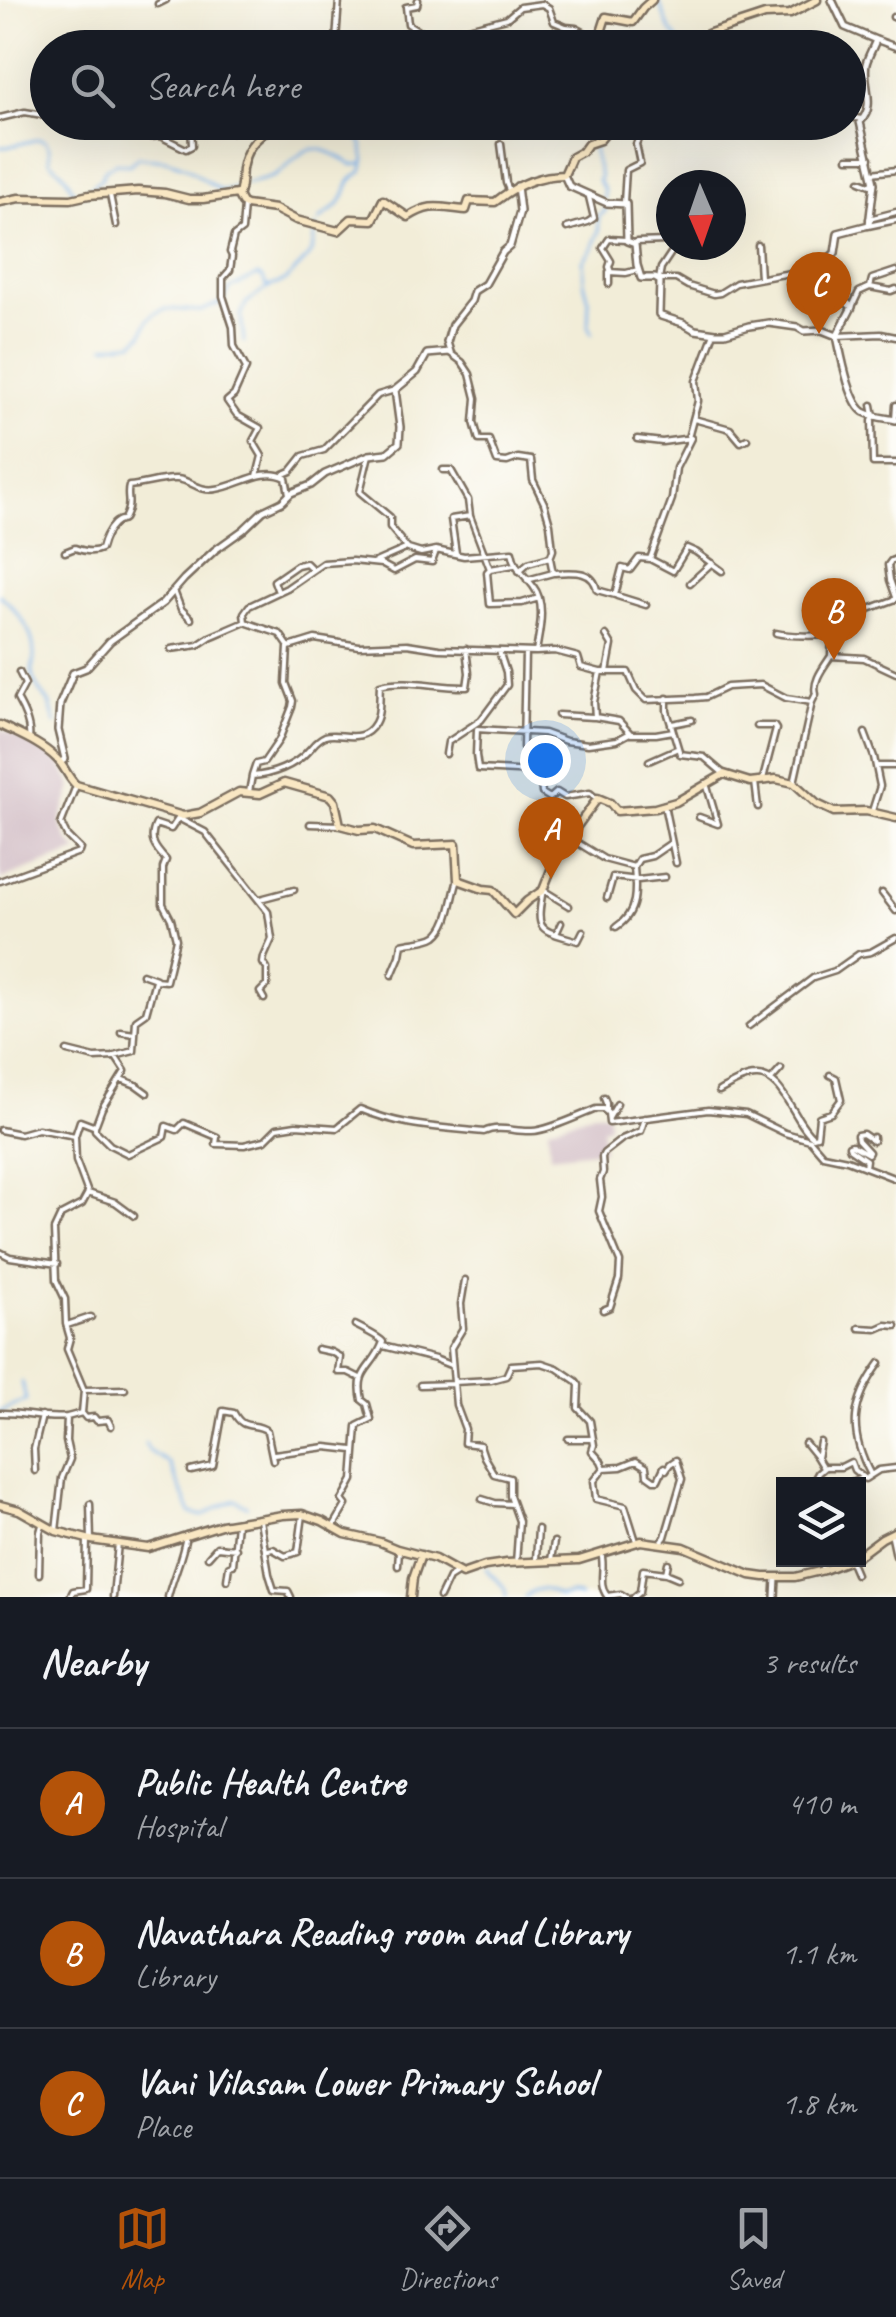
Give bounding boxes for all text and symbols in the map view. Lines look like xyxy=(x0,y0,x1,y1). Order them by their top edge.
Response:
search box xyxy=(30,30,866,140)
icon: search xyxy=(65,58,120,113)
text: Search here xyxy=(145,62,300,109)
north arrow xyxy=(656,170,746,260)
pin: C xyxy=(786,252,852,334)
pin: B xyxy=(802,578,866,660)
your location xyxy=(520,735,571,786)
pin: A xyxy=(518,796,584,879)
map controls xyxy=(776,1477,866,1567)
button: layers xyxy=(776,1477,866,1567)
text: Nearby xyxy=(40,1636,146,1689)
text: 3 results xyxy=(762,1642,856,1683)
text: Public Health Centre xyxy=(135,1759,405,1806)
text: A xyxy=(64,1783,81,1824)
text: 410 m xyxy=(787,1783,856,1824)
text: Hospital xyxy=(135,1806,222,1847)
text: Navathara Reading room and Library xyxy=(135,1909,628,1956)
text: B xyxy=(64,1933,81,1974)
text: 1.1 km xyxy=(782,1933,856,1974)
text: Library xyxy=(135,1956,216,1997)
text: Vani Vilasam Lower Primary School xyxy=(135,2059,595,2106)
text: C xyxy=(65,2083,80,2124)
text: 1.8 km xyxy=(782,2083,856,2124)
text: Place xyxy=(135,2106,191,2147)
tab: Map xyxy=(115,2201,170,2296)
tab: Directions xyxy=(399,2201,497,2296)
tab: Saved xyxy=(726,2201,781,2296)

